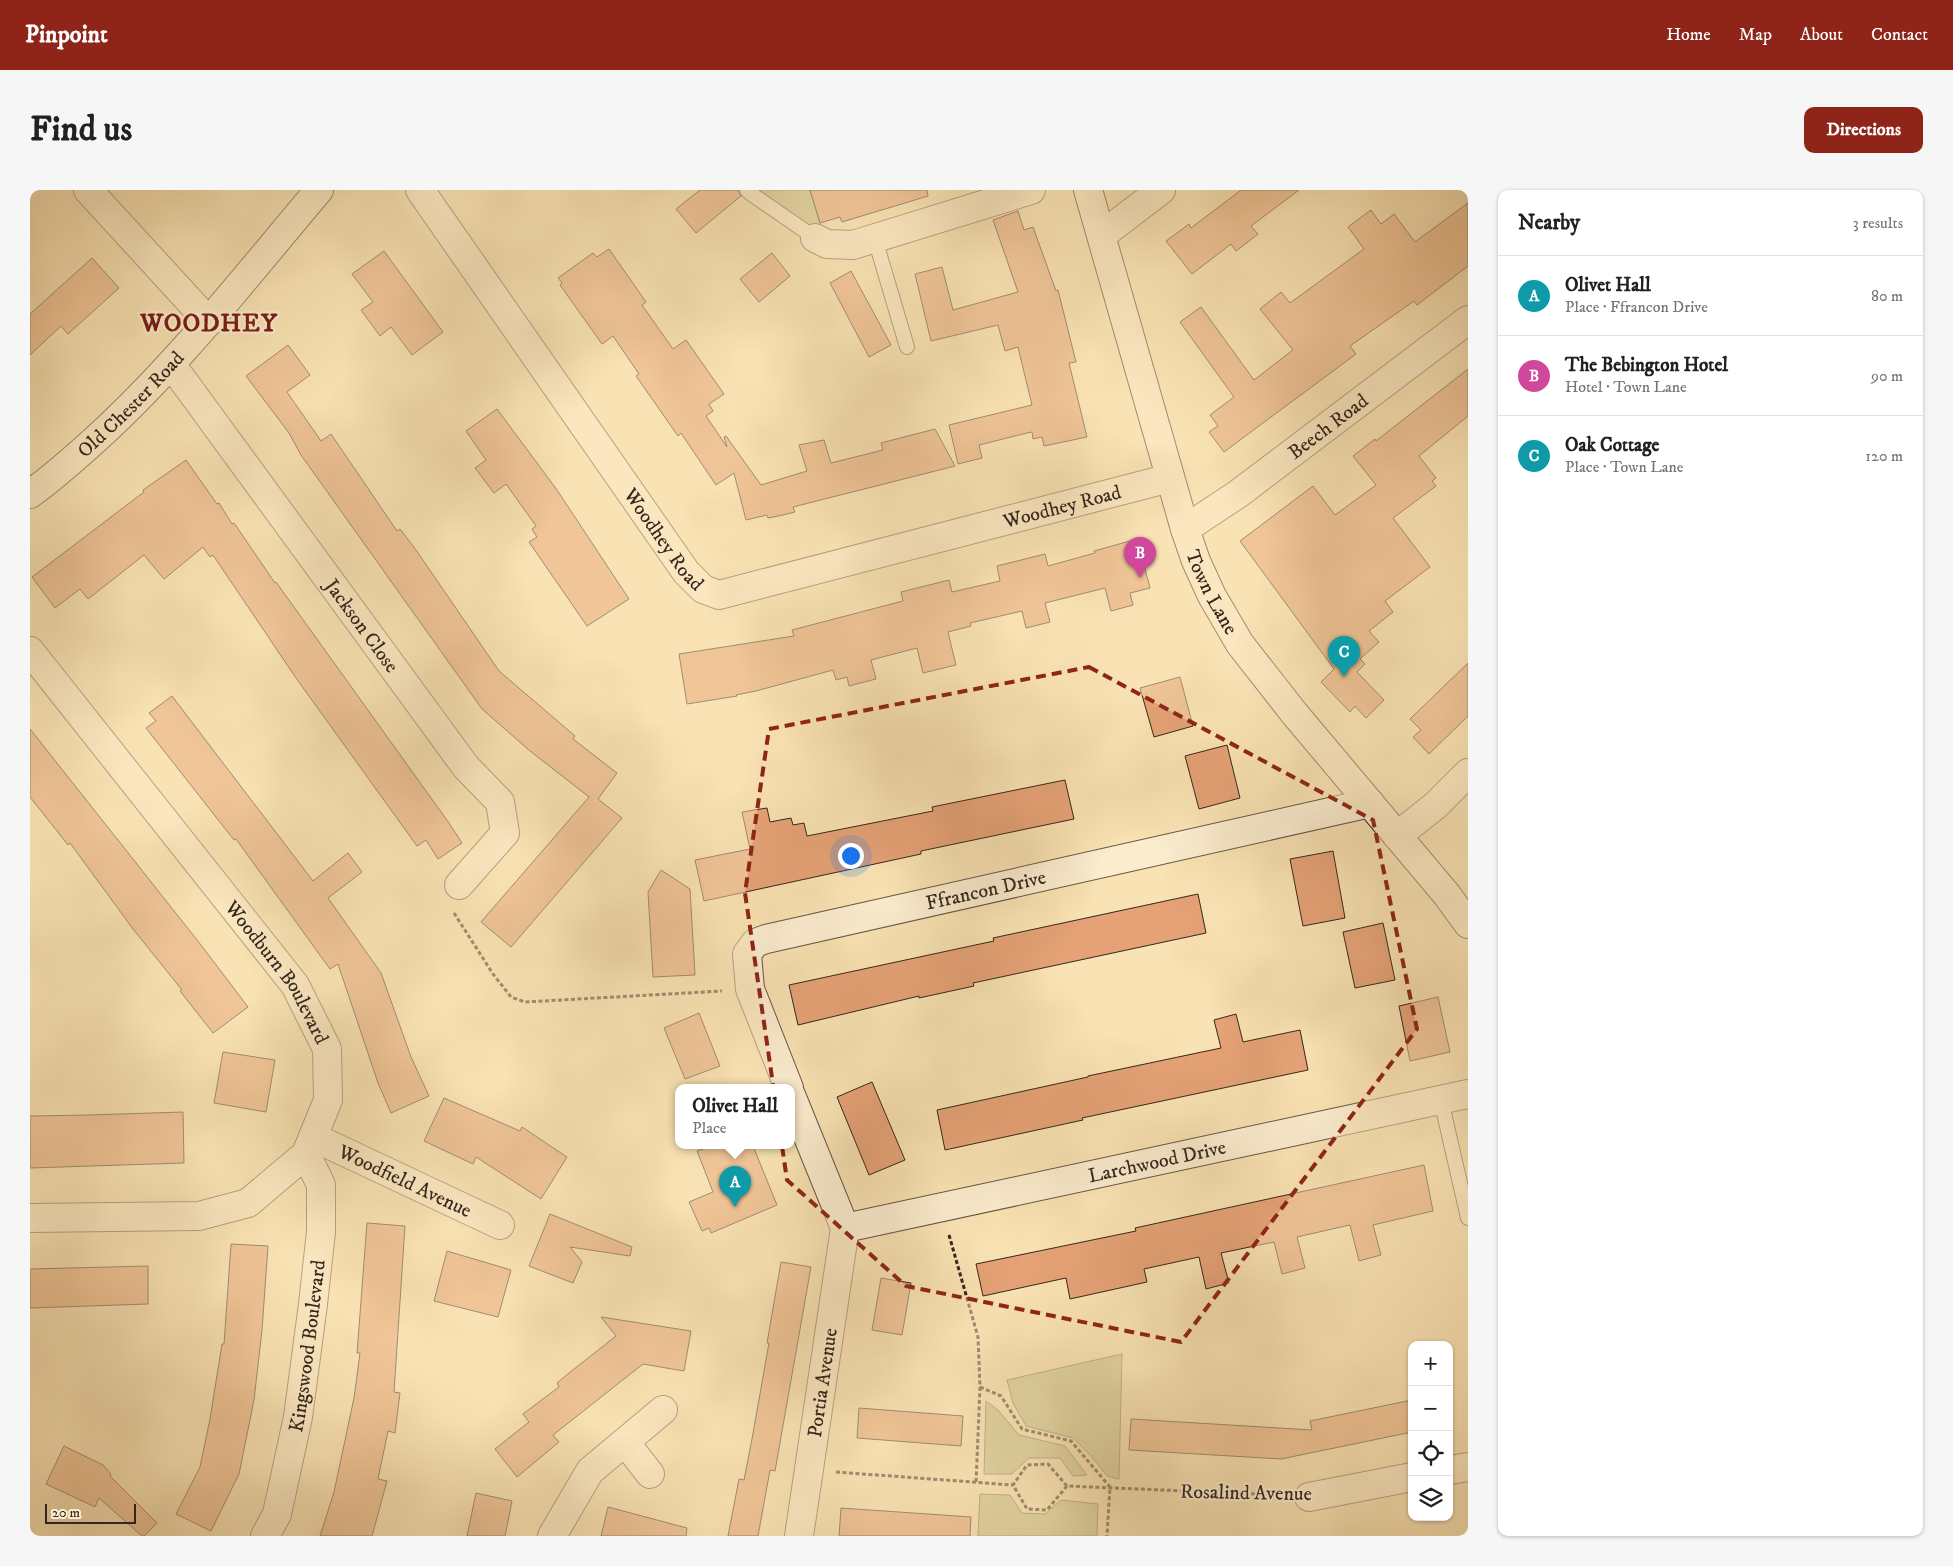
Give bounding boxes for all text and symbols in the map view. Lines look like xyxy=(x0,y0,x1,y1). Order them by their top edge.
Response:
text: Pinpoint xyxy=(25,20,108,50)
text: Home xyxy=(1666,24,1711,46)
text: Map xyxy=(1739,24,1772,46)
text: About xyxy=(1800,24,1843,46)
text: Contact xyxy=(1871,24,1928,46)
button: Directions xyxy=(1804,107,1923,153)
text: Find us xyxy=(30,108,132,152)
text: Nearby xyxy=(1518,210,1580,236)
text: 3 results xyxy=(1853,213,1903,233)
text: Olivet Hall xyxy=(1565,274,1651,297)
text: A xyxy=(1529,286,1539,306)
text: 80 m xyxy=(1871,286,1903,306)
text: Place · Ffrancon Drive xyxy=(1565,297,1708,317)
district label: WOODHEY xyxy=(139,308,278,339)
street label: Old Chester Road xyxy=(73,347,190,464)
text: The Bebington Hotel xyxy=(1565,354,1728,377)
text: B xyxy=(1529,366,1539,386)
text: 90 m xyxy=(1871,366,1903,386)
text: Hotel · Town Lane xyxy=(1565,377,1687,397)
street label: Beech Road xyxy=(1284,389,1374,466)
text: Oak Cottage xyxy=(1565,434,1659,457)
text: C xyxy=(1529,446,1539,466)
text: 120 m xyxy=(1865,446,1903,466)
text: Place · Town Lane xyxy=(1565,457,1684,477)
street label: Woodhey Road xyxy=(1000,480,1124,535)
street label: Woodhey Road xyxy=(617,483,709,597)
pin: B xyxy=(1124,537,1156,578)
street label: Town Lane xyxy=(1179,547,1243,639)
street label: Jackson Close xyxy=(317,573,404,678)
pin: C xyxy=(1328,636,1360,677)
your location xyxy=(838,843,864,869)
street label: Ffrancon Drive xyxy=(924,865,1048,917)
street label: Woodburn Boulevard xyxy=(218,895,334,1049)
popup xyxy=(675,1084,795,1149)
text: Olivet Hall xyxy=(692,1095,778,1118)
text: Place xyxy=(692,1118,727,1138)
street label: Larchwood Drive xyxy=(1086,1135,1228,1189)
street label: Woodfield Avenue xyxy=(333,1139,475,1224)
pin: A xyxy=(719,1166,751,1207)
street label: Kingswood Boulevard xyxy=(284,1259,332,1435)
street label: Portia Avenue xyxy=(803,1326,844,1439)
map controls xyxy=(1408,1341,1453,1521)
button: + xyxy=(1408,1341,1453,1386)
button: − xyxy=(1408,1386,1453,1431)
button: locate xyxy=(1408,1431,1453,1476)
button: layers xyxy=(1408,1476,1453,1521)
street label: Rosalind Avenue xyxy=(1180,1480,1312,1507)
scale bar xyxy=(45,1501,136,1524)
text: 20 m xyxy=(52,1504,80,1522)

